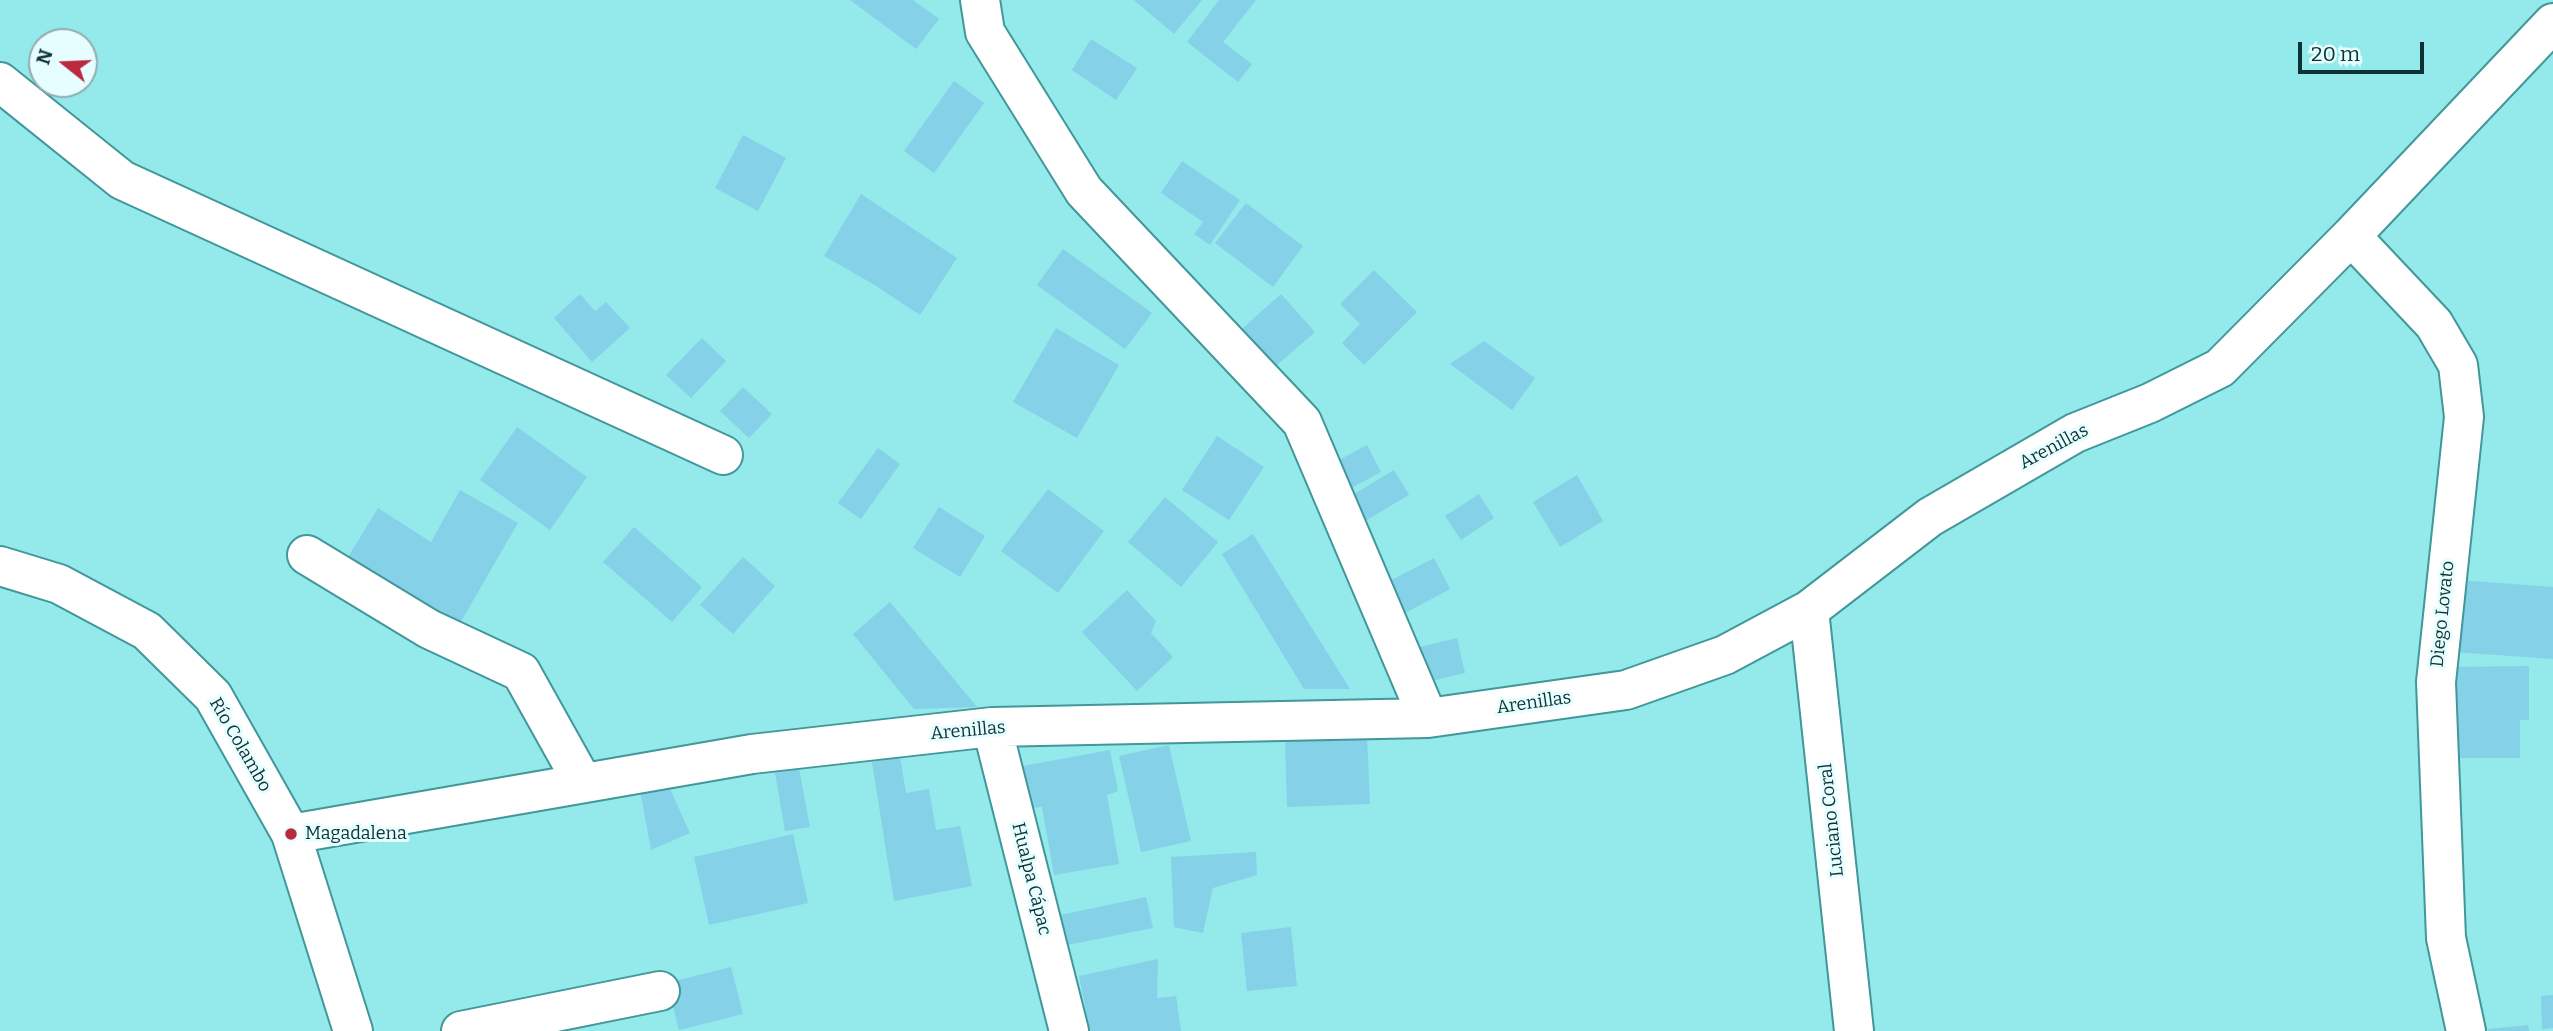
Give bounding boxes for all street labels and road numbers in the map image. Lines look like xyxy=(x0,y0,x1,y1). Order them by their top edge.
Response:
street label: Arenillas xyxy=(2016,420,2092,474)
street label: Diego Lovato xyxy=(2427,560,2459,668)
street label: Arenillas xyxy=(1495,687,1573,719)
street label: Río Colambo xyxy=(204,694,276,796)
street label: Arenillas xyxy=(930,717,1006,745)
street label: Luciano Coral xyxy=(1815,762,1849,878)
street label: Hualpa Cápac xyxy=(1007,820,1055,938)

